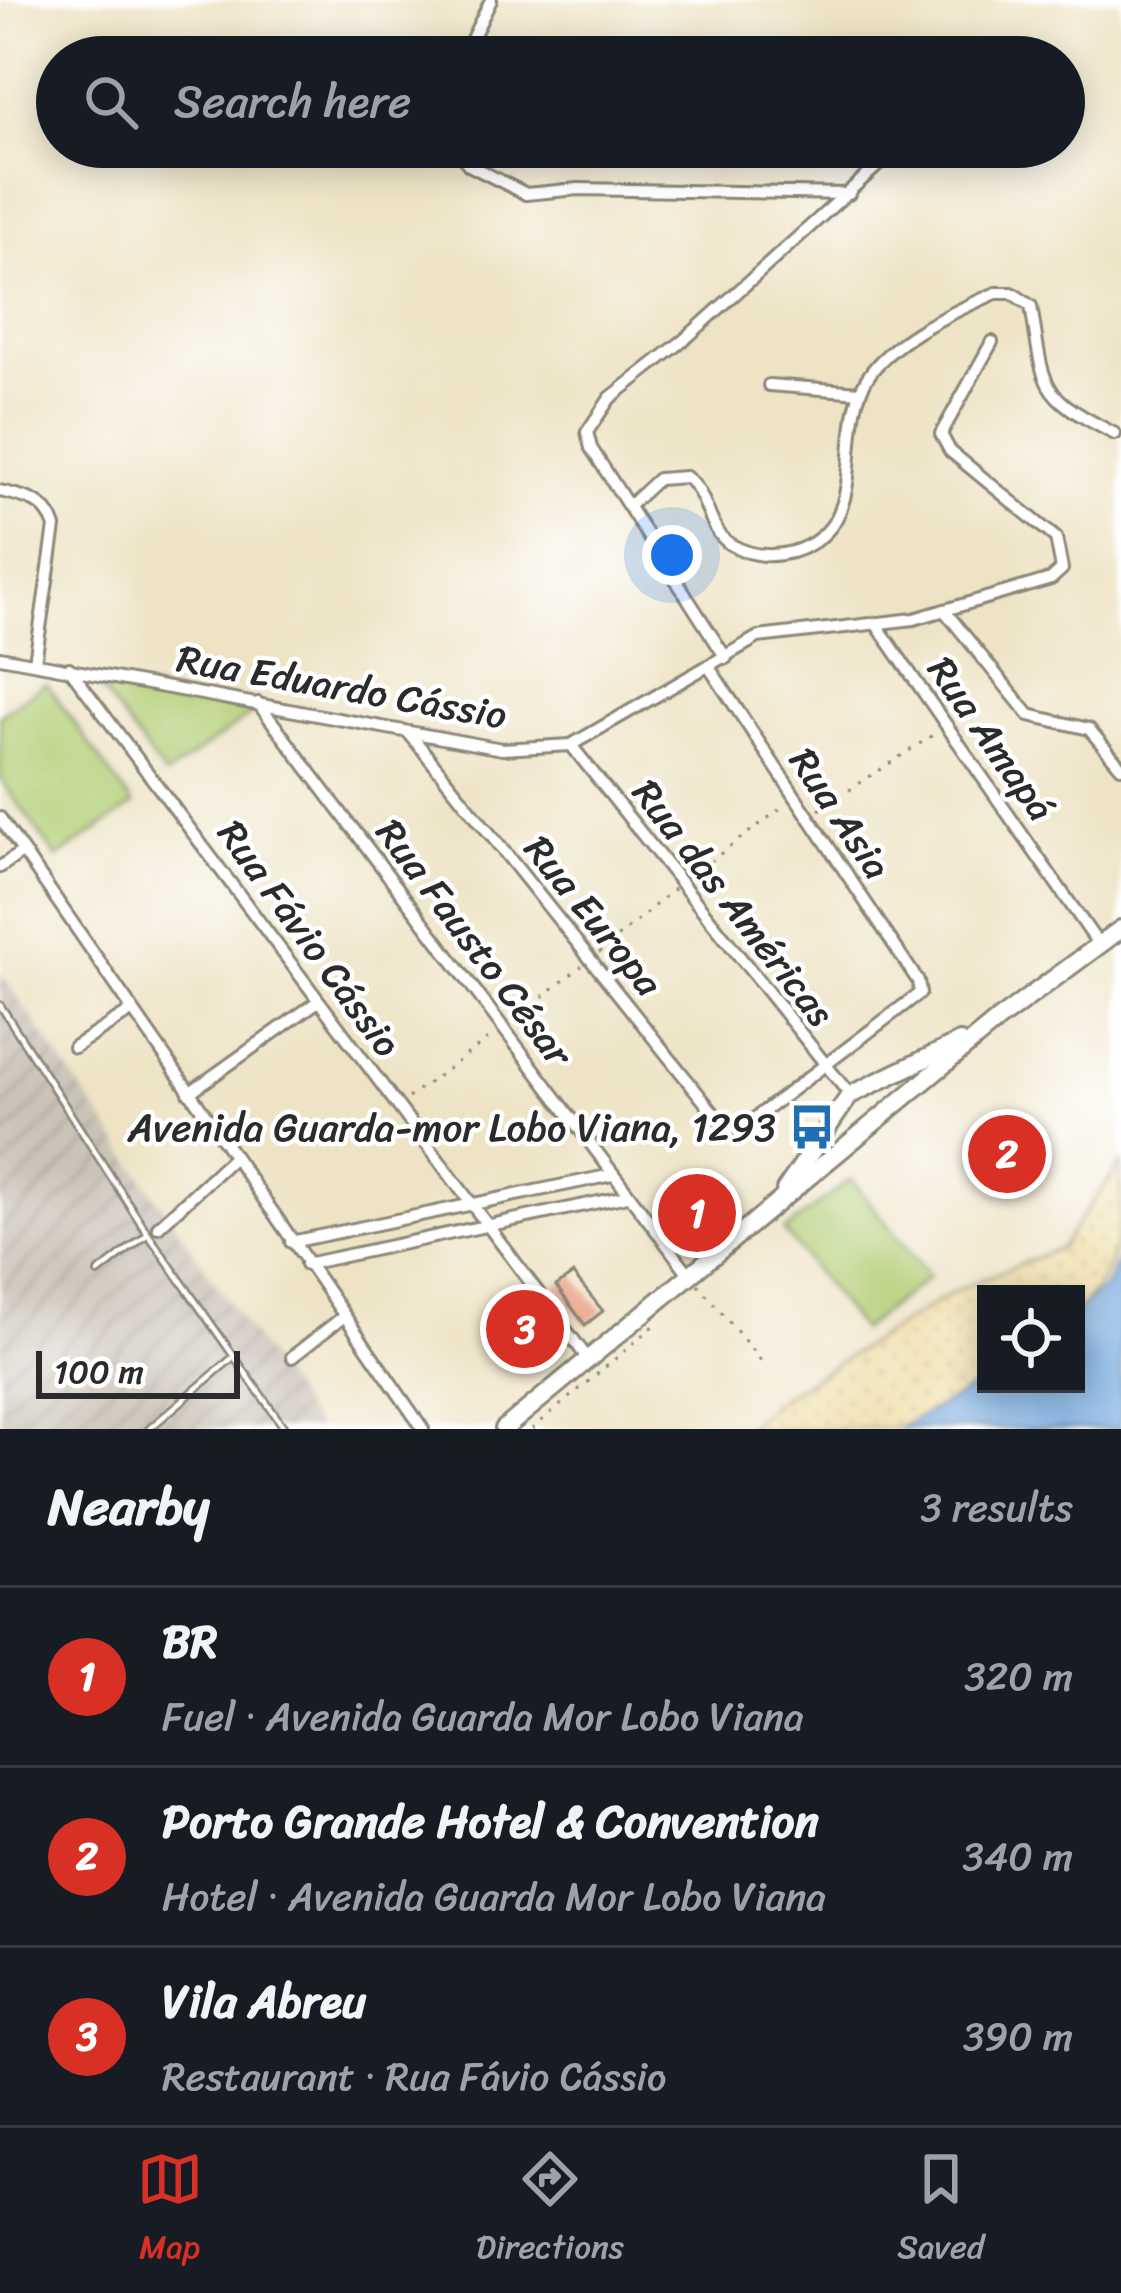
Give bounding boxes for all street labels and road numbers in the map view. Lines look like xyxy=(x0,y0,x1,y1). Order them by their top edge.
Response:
street label: Rua Eduardo Cássio xyxy=(172,624,512,749)
street label: Rua Amapá xyxy=(909,641,1074,836)
street label: Rua Asia xyxy=(771,733,911,894)
street label: Rua das Américas xyxy=(614,763,853,1042)
street label: Rua Fausto César xyxy=(358,803,593,1083)
street label: Rua Fávio Cássio xyxy=(199,804,420,1072)
street label: Rua Europa xyxy=(506,819,681,1012)

